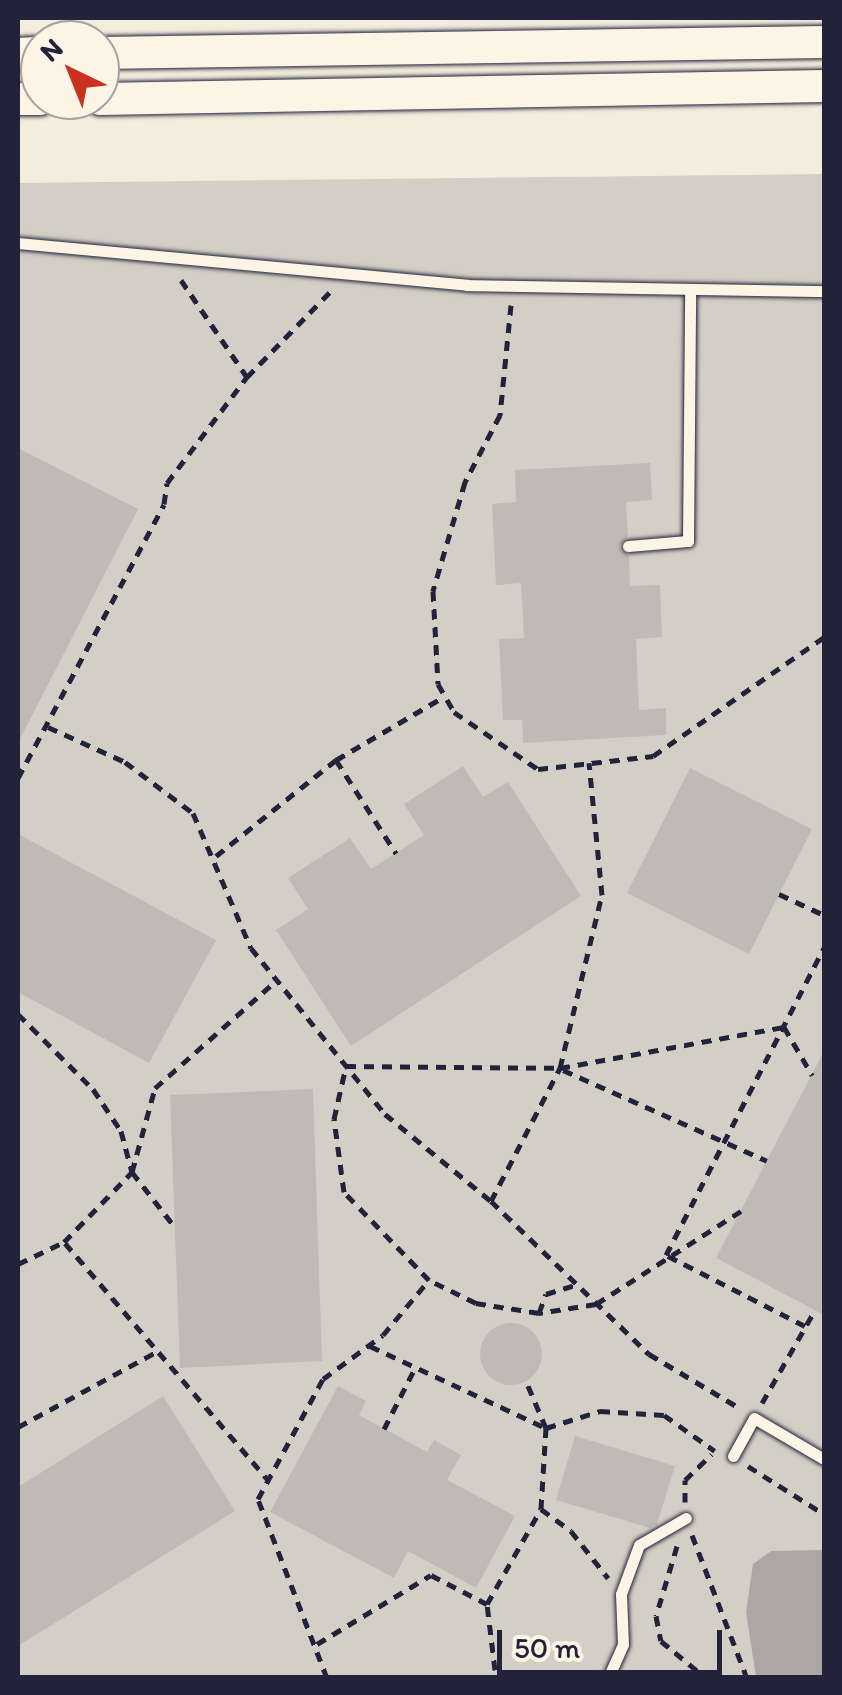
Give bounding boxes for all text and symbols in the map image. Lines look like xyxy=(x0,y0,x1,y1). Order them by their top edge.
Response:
north arrow xyxy=(20,20,120,120)
text: N xyxy=(32,31,69,68)
scale bar xyxy=(502,1610,727,1672)
text: 50 m xyxy=(514,1629,580,1666)

